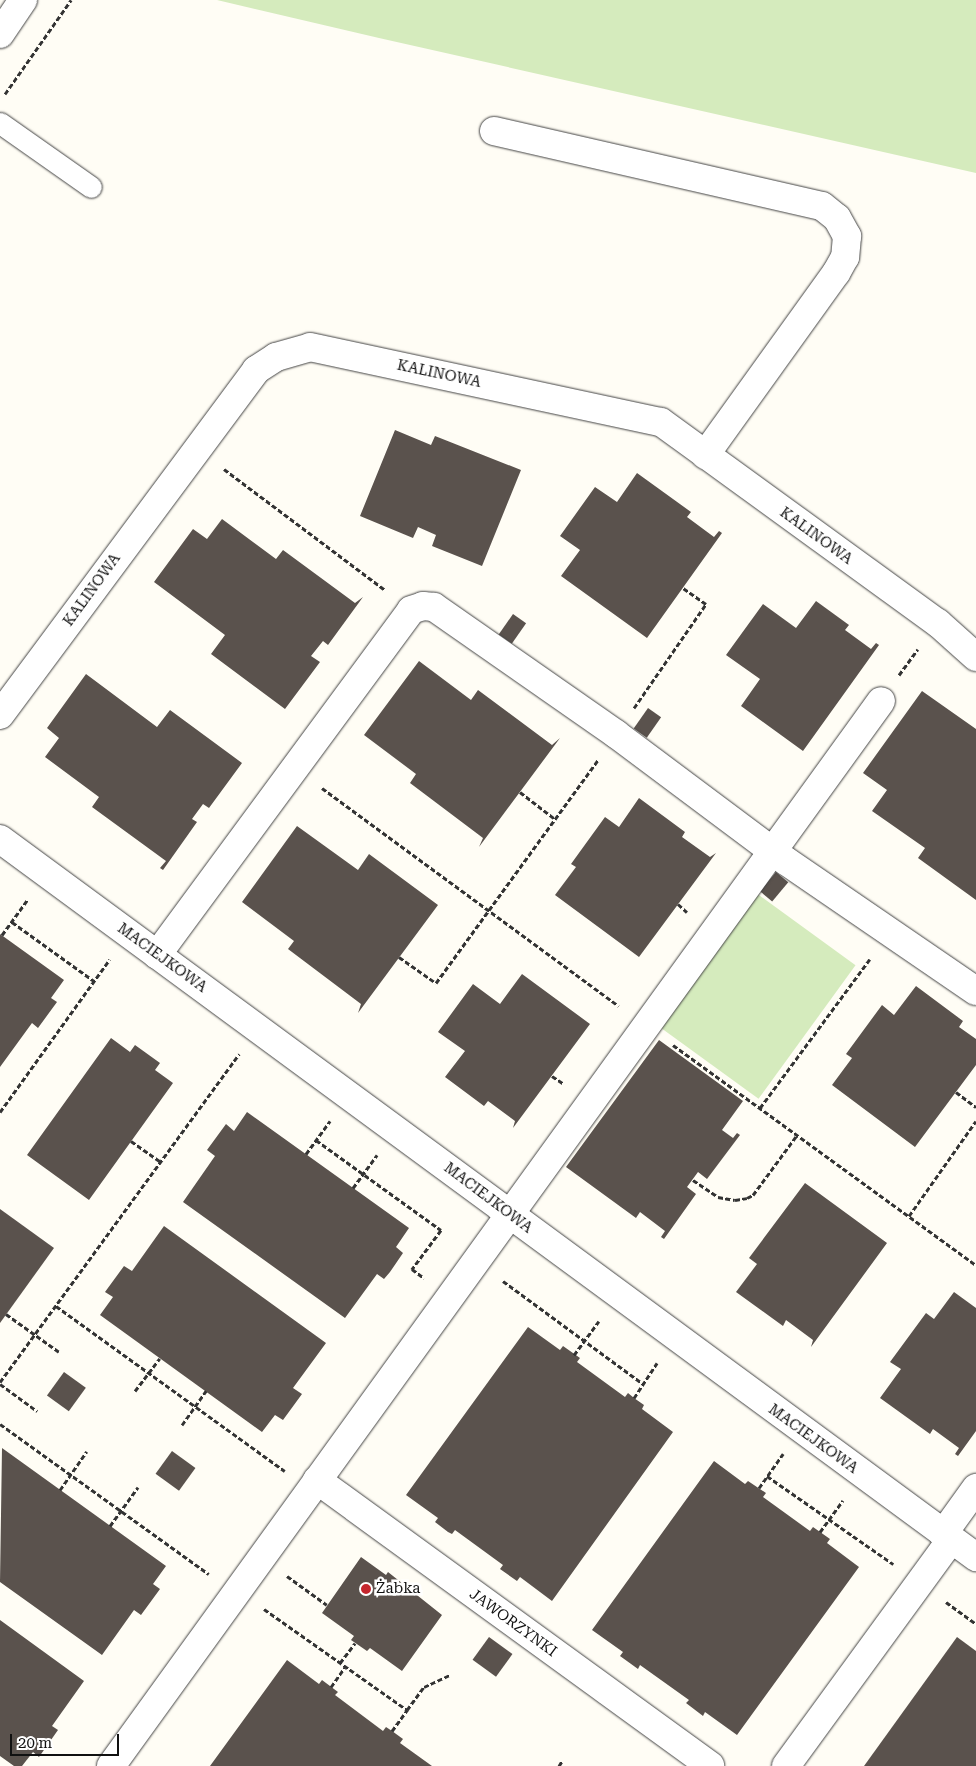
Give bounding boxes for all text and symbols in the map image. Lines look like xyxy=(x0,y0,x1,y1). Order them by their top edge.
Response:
street label: KALINOWA xyxy=(395,356,483,392)
street label: KALINOWA xyxy=(776,504,856,568)
street label: KALINOWA xyxy=(60,550,124,630)
street label: MACIEJKOWA xyxy=(114,920,210,996)
street label: MACIEJKOWA xyxy=(440,1159,536,1237)
street label: MACIEJKOWA xyxy=(765,1401,861,1477)
place label: Żabka xyxy=(376,1580,420,1598)
marker: Żabka xyxy=(360,1583,372,1595)
street label: JAWORZYNKI xyxy=(466,1585,560,1661)
scale bar xyxy=(12,1724,121,1756)
text: 20 m xyxy=(18,1734,52,1752)

